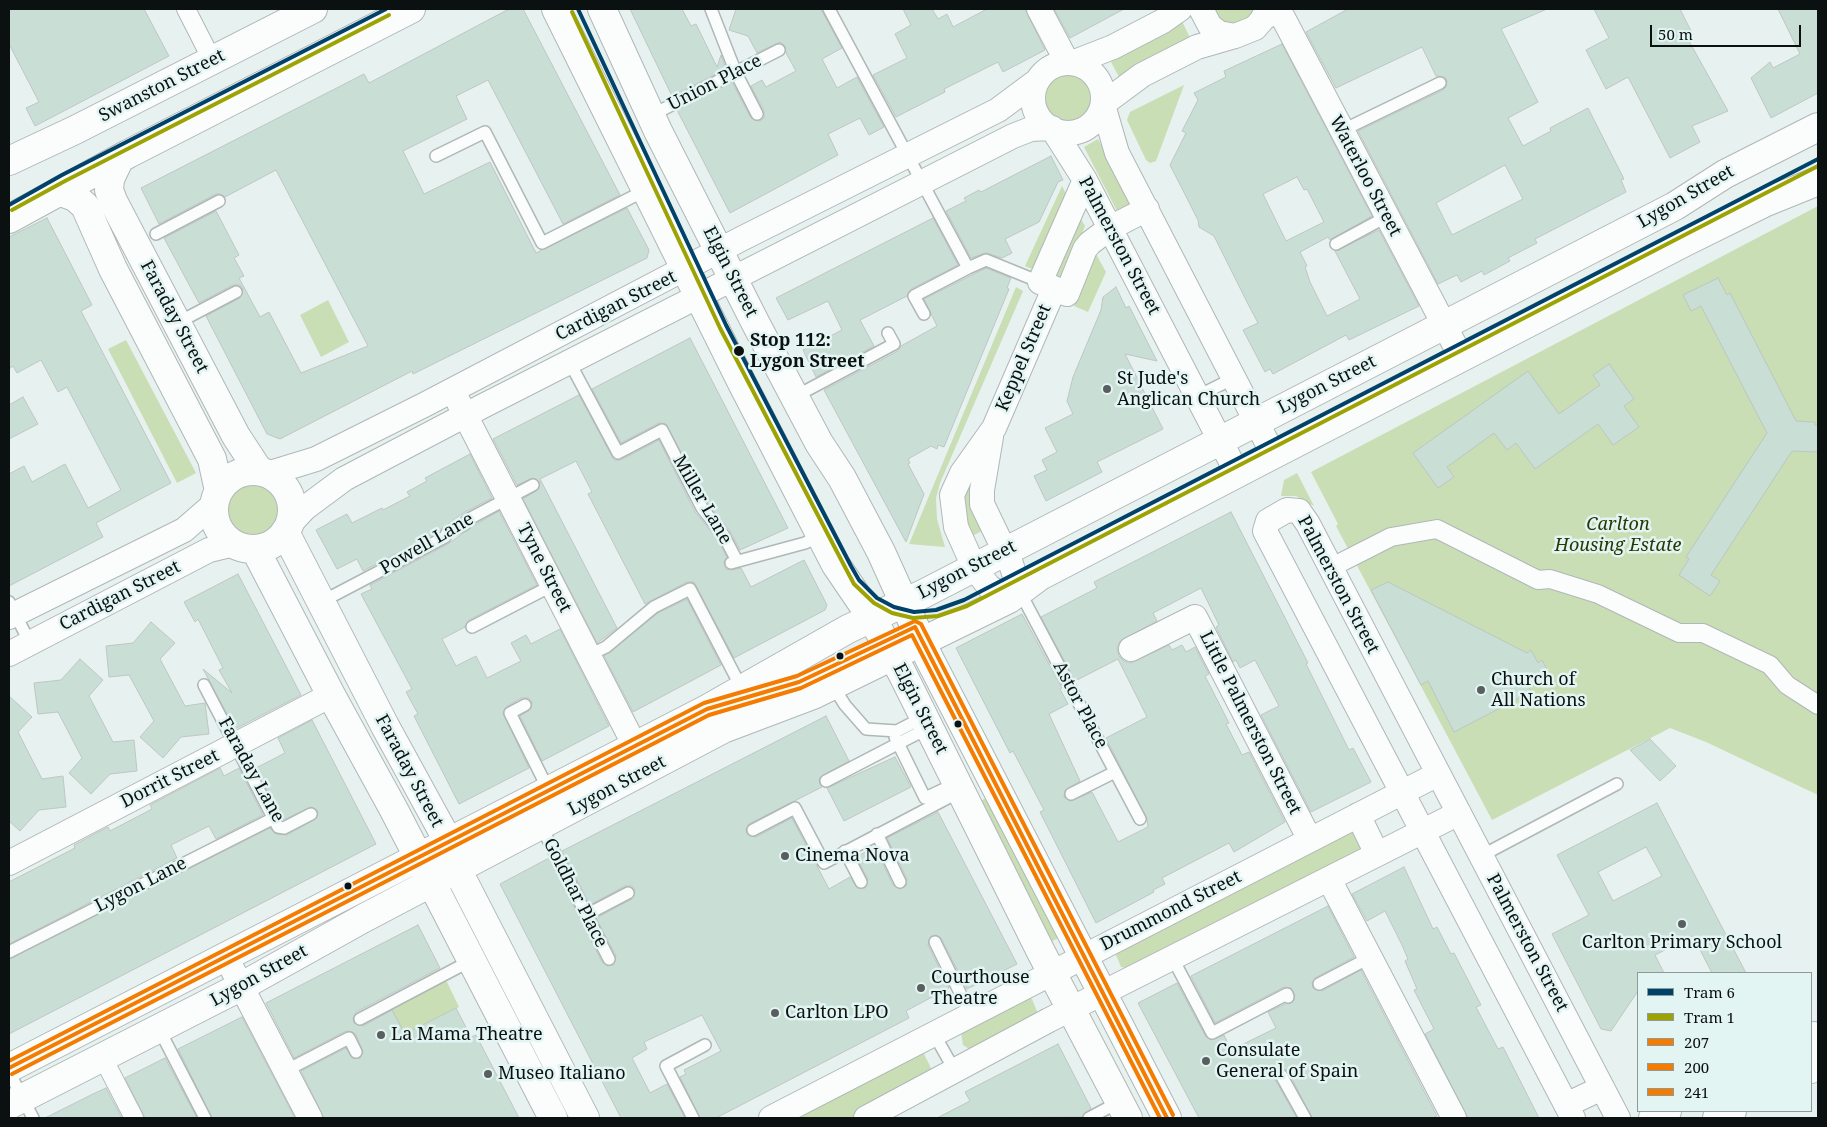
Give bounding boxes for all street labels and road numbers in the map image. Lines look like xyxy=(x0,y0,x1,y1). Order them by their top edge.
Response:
street label: Swanston Street xyxy=(96,45,228,127)
street label: Union Place xyxy=(665,50,765,116)
street label: Waterloo Street xyxy=(1324,112,1406,240)
street label: Lygon Street xyxy=(1634,161,1738,233)
street label: Palmerston Street xyxy=(1074,173,1164,319)
street label: Elgin Street xyxy=(698,223,762,321)
street label: Faraday Street xyxy=(135,257,213,377)
street label: Cardigan Street xyxy=(552,266,680,346)
street label: Keppel Street xyxy=(992,301,1056,415)
street label: Lygon Street xyxy=(1274,351,1380,419)
street label: Miller Lane xyxy=(668,452,736,548)
street label: Powell Lane xyxy=(376,508,478,580)
street label: Palmerston Street xyxy=(1293,512,1383,658)
street label: Tyne Street xyxy=(512,520,576,616)
street label: Lygon Street xyxy=(914,536,1020,604)
street label: Cardigan Street xyxy=(56,556,184,636)
street label: Little Palmerston Street xyxy=(1194,628,1306,818)
street label: Astor Place xyxy=(1048,658,1112,752)
street label: Elgin Street xyxy=(888,660,952,758)
street label: Faraday Street xyxy=(370,711,448,831)
street label: Faraday Lane xyxy=(213,714,289,826)
street label: Dorrit Street xyxy=(117,745,223,813)
street label: Lygon Street xyxy=(565,751,669,821)
street label: Goldhar Place xyxy=(538,835,612,951)
street label: Lygon Lane xyxy=(92,853,190,917)
street label: Drummond Street xyxy=(1097,866,1245,956)
street label: Palmerston Street xyxy=(1482,870,1572,1016)
street label: Lygon Street xyxy=(207,941,311,1011)

